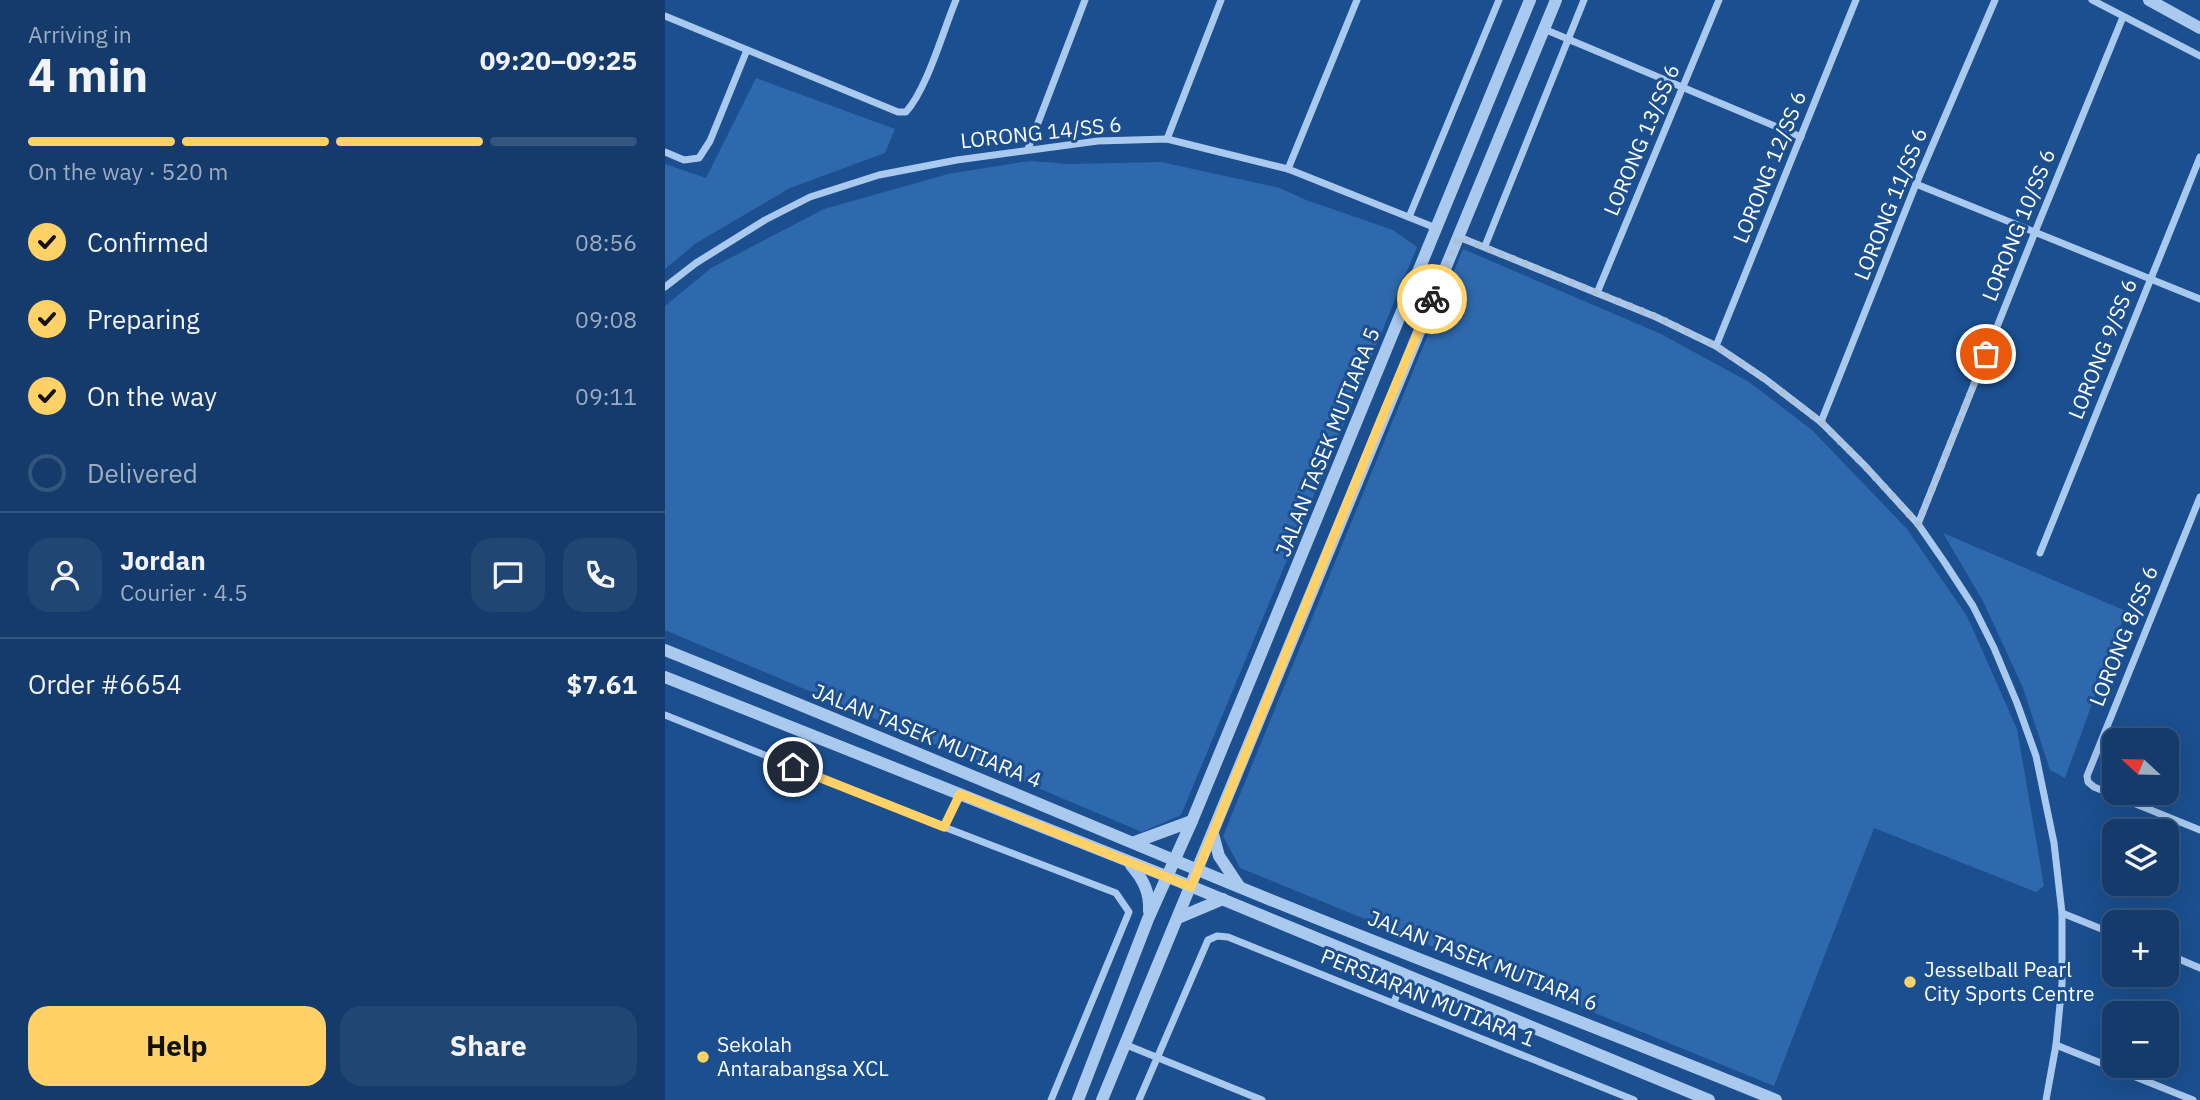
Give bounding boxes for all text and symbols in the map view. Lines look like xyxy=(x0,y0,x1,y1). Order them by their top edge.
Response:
text: Arriving in xyxy=(28,19,132,49)
text: 09:20–09:25 xyxy=(480,43,637,77)
text: 4 min xyxy=(28,45,148,105)
street label: LORONG 13/SS 6 xyxy=(1597,60,1686,220)
street label: LORONG 12/SS 6 xyxy=(1726,86,1812,247)
street label: LORONG 14/SS 6 xyxy=(959,110,1123,154)
street label: LORONG 11/SS 6 xyxy=(1847,123,1933,284)
street label: LORONG 10/SS 6 xyxy=(1975,144,2061,305)
text: On the way · 520 m xyxy=(28,156,228,186)
icon: check xyxy=(28,223,66,261)
text: Confirmed xyxy=(87,225,209,259)
text: 08:56 xyxy=(575,227,637,257)
courier xyxy=(1397,264,1467,334)
street label: LORONG 9/SS 6 xyxy=(2061,274,2143,423)
icon: bike xyxy=(1413,280,1451,318)
icon: check xyxy=(28,300,66,338)
text: Preparing xyxy=(87,302,200,336)
text: 09:08 xyxy=(575,304,637,334)
street label: JALAN TASEK MUTIARA 5 xyxy=(1268,323,1386,560)
pin xyxy=(1956,324,2016,384)
icon: bag xyxy=(1967,335,2005,373)
icon: check xyxy=(28,377,66,415)
text: On the way xyxy=(87,379,217,413)
text: 09:11 xyxy=(575,381,637,411)
text: Delivered xyxy=(87,456,198,490)
button: person xyxy=(28,538,102,612)
button: chat xyxy=(471,538,545,612)
button: phone xyxy=(563,538,637,612)
text: Jordan xyxy=(120,543,206,577)
street label: LORONG 8/SS 6 xyxy=(2082,561,2164,710)
text: Courier · 4.5 xyxy=(120,577,248,607)
text: Order #6654 xyxy=(28,667,182,701)
text: $7.61 xyxy=(567,667,637,701)
street label: JALAN TASEK MUTIARA 4 xyxy=(809,676,1046,794)
north arrow xyxy=(2102,728,2179,805)
map controls xyxy=(2102,728,2179,1078)
pin xyxy=(763,737,823,797)
icon: home xyxy=(774,748,812,786)
button: layers xyxy=(2102,819,2179,896)
street label: JALAN TASEK MUTIARA 6 xyxy=(1364,903,1603,1017)
button: + xyxy=(2102,910,2179,987)
street label: PERSIARAN MUTIARA 1 xyxy=(1317,941,1540,1053)
place label: Jesselball Pearl City Sports Centre xyxy=(1924,955,2095,1007)
marker: Jesselball Pearl City Sports Centre xyxy=(1902,974,1918,990)
button: − xyxy=(2102,1001,2179,1078)
button: Help xyxy=(28,1006,326,1086)
button: Share xyxy=(340,1006,637,1086)
place label: Sekolah Antarabangsa XCL xyxy=(717,1030,889,1082)
marker: Sekolah Antarabangsa XCL xyxy=(695,1049,711,1065)

